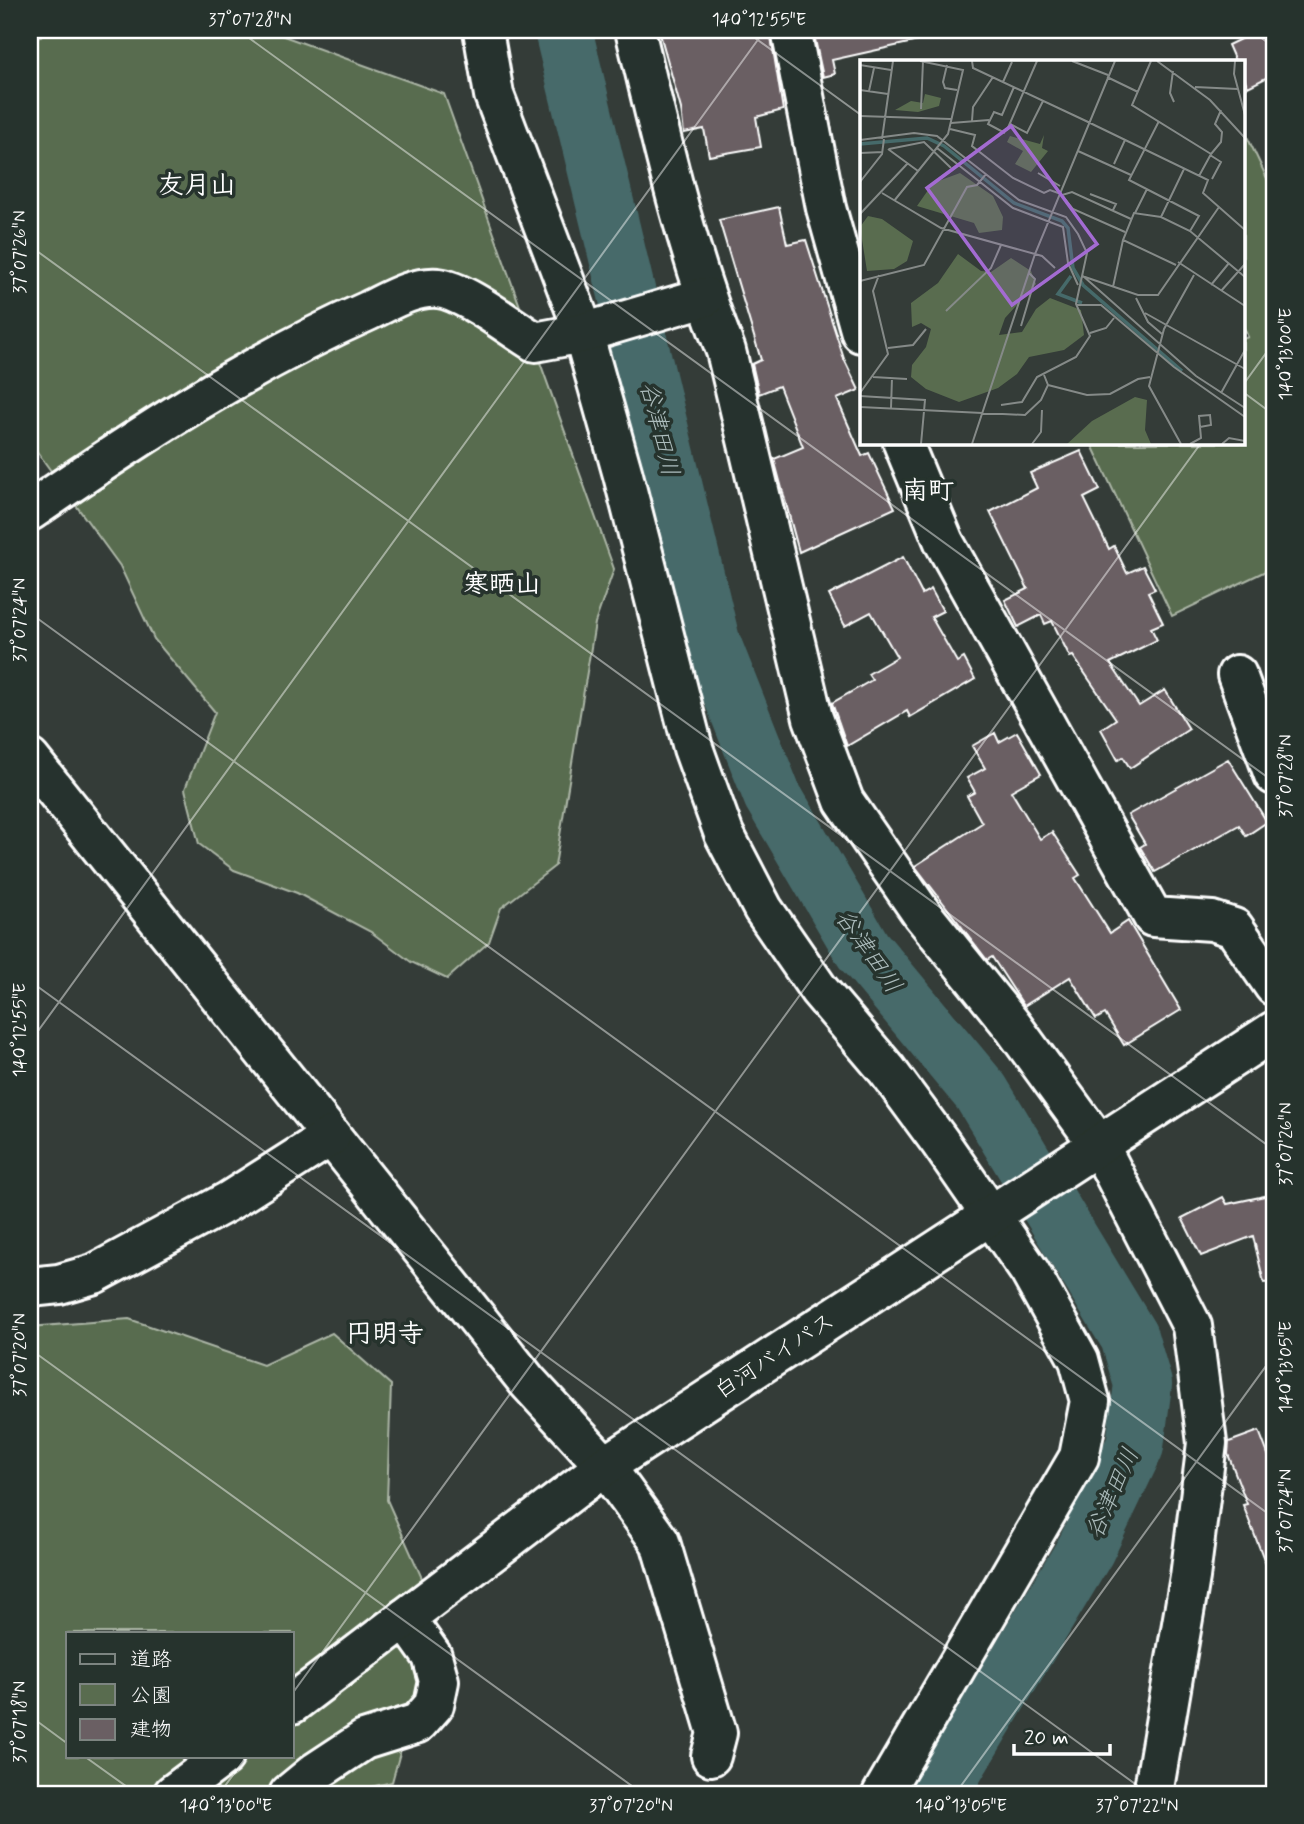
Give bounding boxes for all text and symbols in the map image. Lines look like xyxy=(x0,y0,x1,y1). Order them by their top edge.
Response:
text: 37°07'28"N xyxy=(208,8,292,32)
text: 140°12'55"E xyxy=(712,8,806,32)
inset map xyxy=(860,60,1244,444)
district label: 友月山 xyxy=(158,169,236,203)
text: 37°07'26"N xyxy=(8,210,32,294)
text: 140°13'00"E xyxy=(1274,308,1298,400)
water label: 谷津田川 xyxy=(632,379,685,480)
district label: 南町 xyxy=(902,475,954,509)
district label: 寒晒山 xyxy=(463,568,541,602)
text: 37°07'24"N xyxy=(8,578,32,662)
text: 37°07'28"N xyxy=(1274,734,1298,818)
water label: 谷津田川 xyxy=(828,904,908,1000)
text: 140°12'55"E xyxy=(8,983,32,1077)
text: 37°07'26"N xyxy=(1274,1102,1298,1186)
street label: 白河バイパス xyxy=(709,1307,841,1407)
text: 37°07'20"N xyxy=(8,1313,32,1397)
district label: 円明寺 xyxy=(346,1318,424,1352)
text: 140°13'05"E xyxy=(1274,1321,1298,1413)
water label: 谷津田川 xyxy=(1080,1443,1147,1544)
text: 37°07'24"N xyxy=(1274,1469,1298,1553)
legend xyxy=(66,1632,294,1758)
text: 道路 xyxy=(130,1646,172,1674)
text: 37°07'18"N xyxy=(8,1681,32,1763)
text: 公園 xyxy=(130,1682,172,1710)
scale bar xyxy=(1014,1712,1110,1756)
text: 建物 xyxy=(130,1716,172,1744)
text: 20 m xyxy=(1024,1724,1069,1752)
text: 140°13'00"E xyxy=(180,1794,272,1818)
text: 37°07'20"N xyxy=(589,1794,673,1818)
text: 140°13'05"E xyxy=(915,1794,1007,1818)
text: 37°07'22"N xyxy=(1095,1794,1179,1818)

